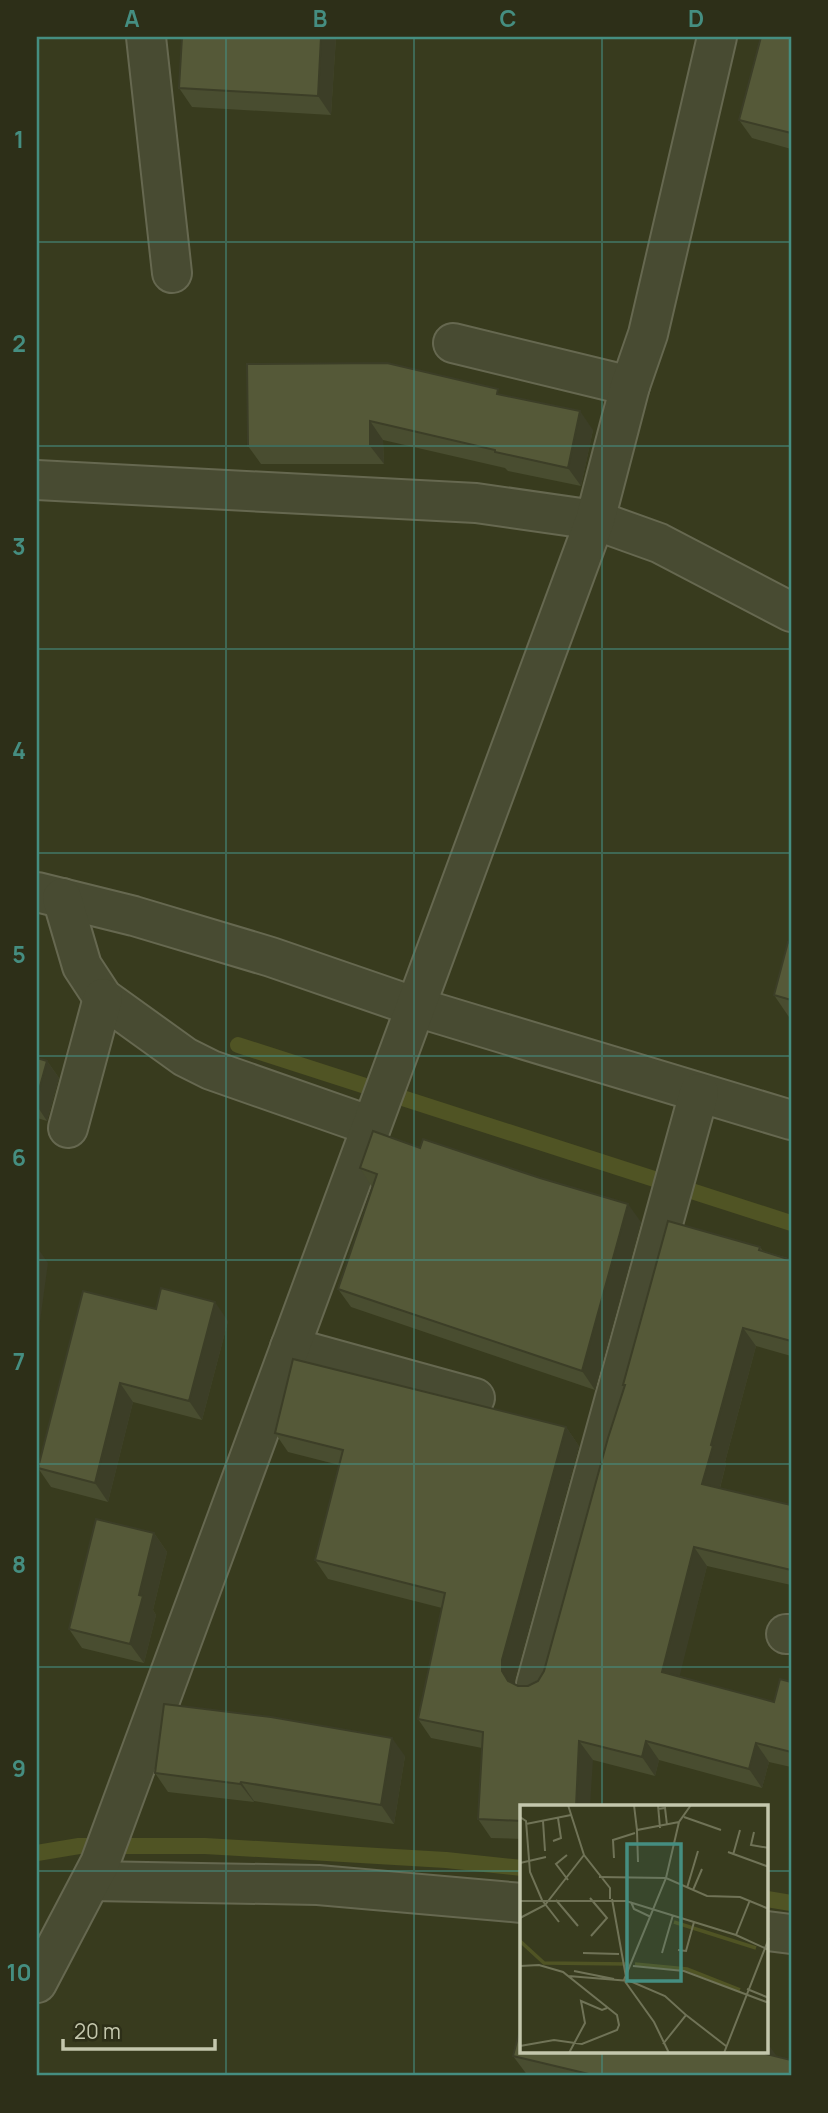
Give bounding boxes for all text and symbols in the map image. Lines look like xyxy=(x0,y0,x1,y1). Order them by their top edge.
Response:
text: A xyxy=(124,2,140,34)
text: B xyxy=(313,2,327,34)
text: C xyxy=(500,2,517,34)
text: D xyxy=(688,2,704,34)
text: 1 xyxy=(14,123,24,155)
text: 2 xyxy=(12,327,26,359)
text: 3 xyxy=(12,530,26,562)
text: 4 xyxy=(12,734,26,766)
text: 5 xyxy=(12,938,26,970)
text: 6 xyxy=(12,1141,26,1173)
text: 7 xyxy=(13,1345,25,1377)
text: 8 xyxy=(12,1548,26,1580)
text: 9 xyxy=(12,1752,26,1784)
inset map xyxy=(520,1805,768,2054)
text: 10 xyxy=(6,1956,32,1988)
scale bar xyxy=(63,2008,215,2052)
text: 20 m xyxy=(74,2017,121,2045)

